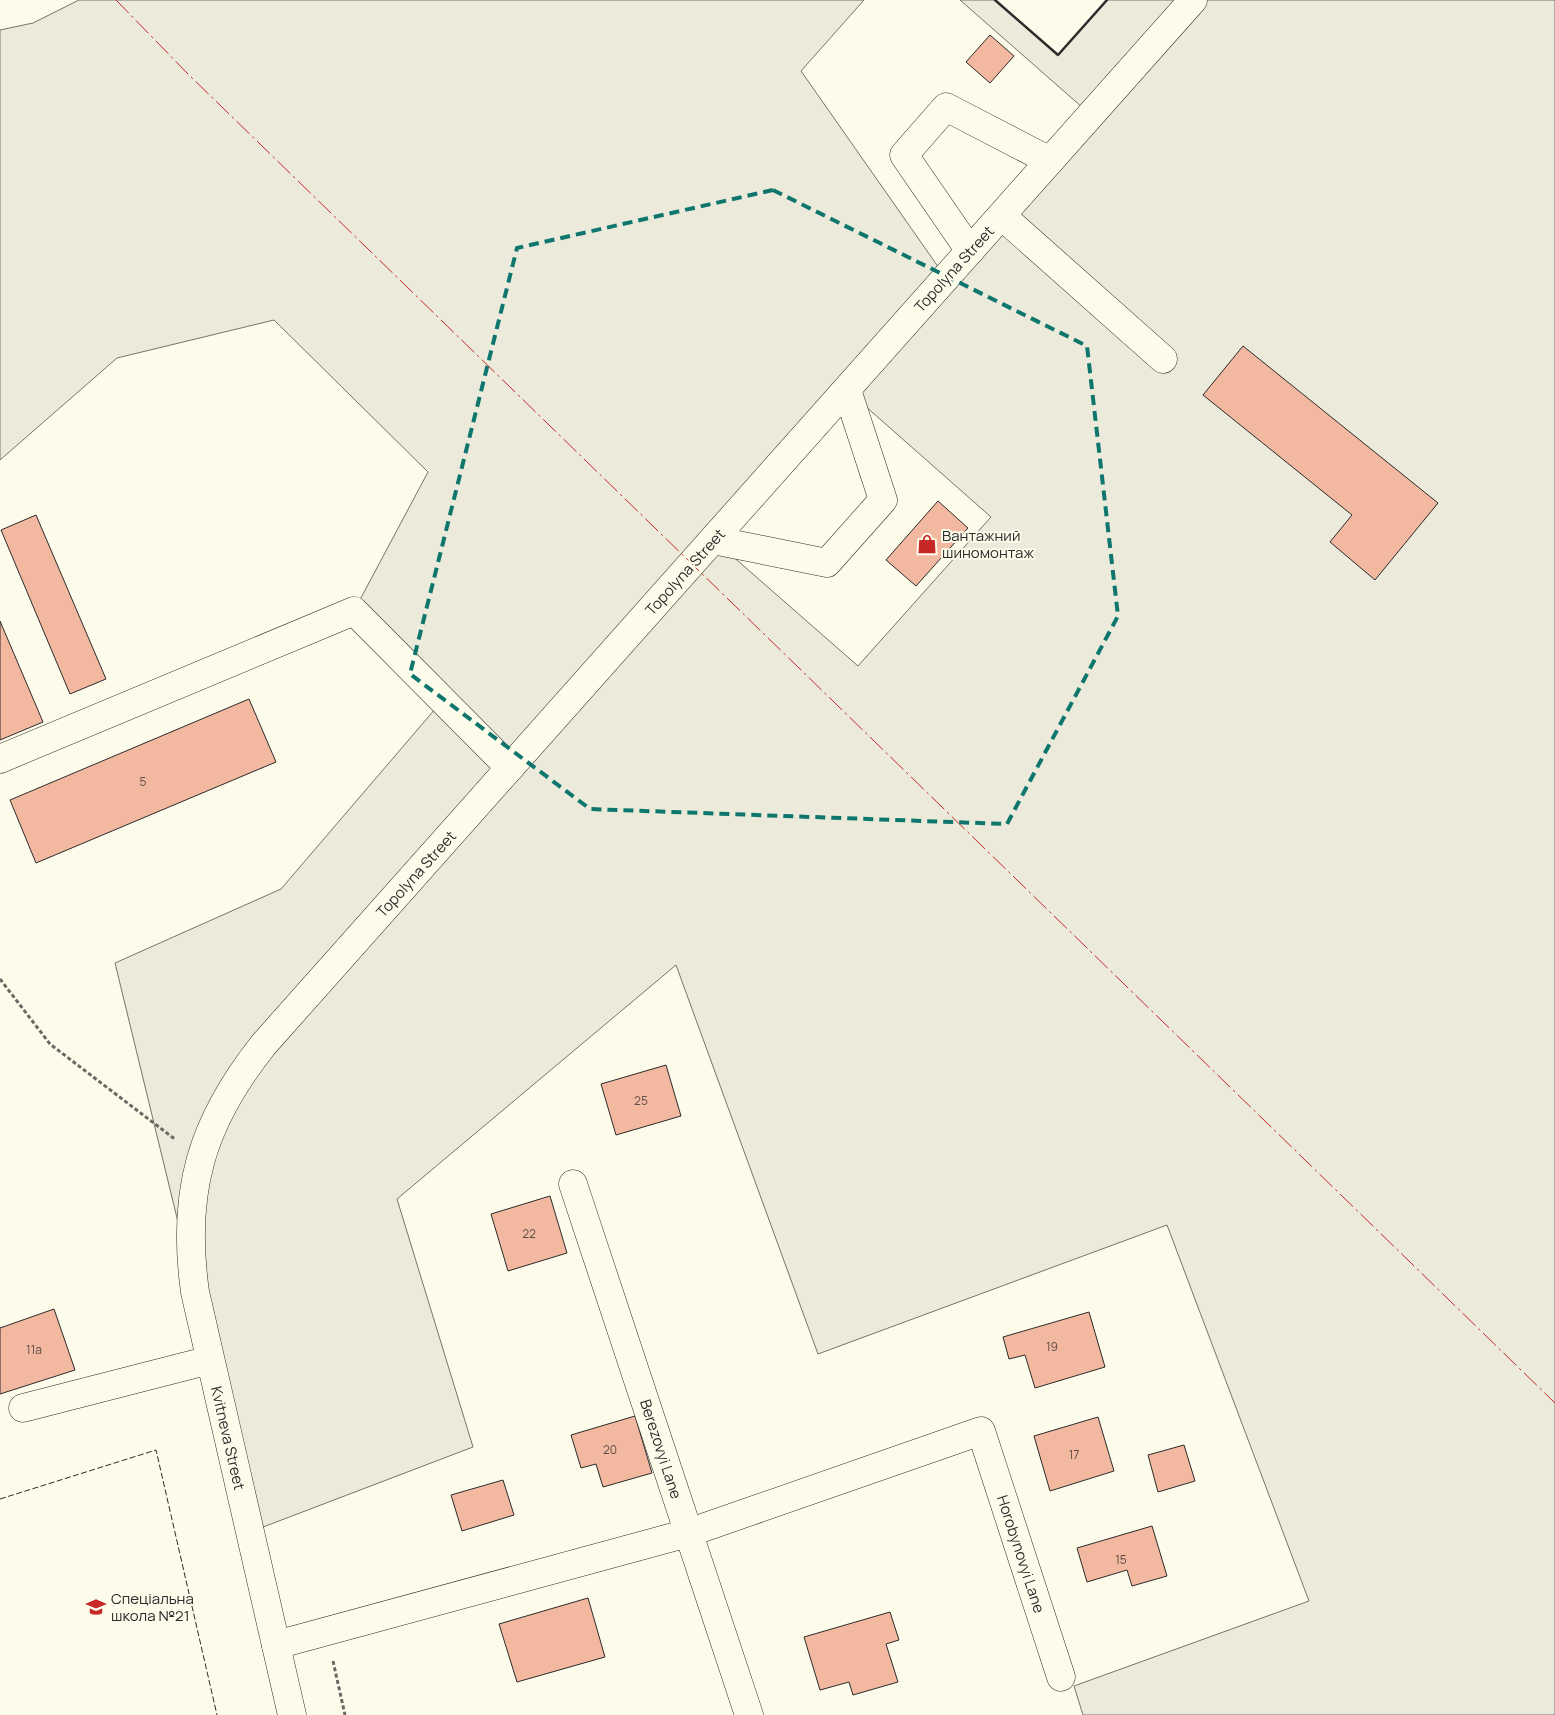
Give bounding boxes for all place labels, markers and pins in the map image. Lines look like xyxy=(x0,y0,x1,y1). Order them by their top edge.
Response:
place label: Вантажний шиномонтаж xyxy=(942,525,1034,563)
shop icon: Вантажний шиномонтаж xyxy=(916,533,938,555)
place label: Спеціальна школа №21 xyxy=(111,1588,194,1626)
school or university icon: Спеціальна школа №21 xyxy=(85,1596,107,1618)

